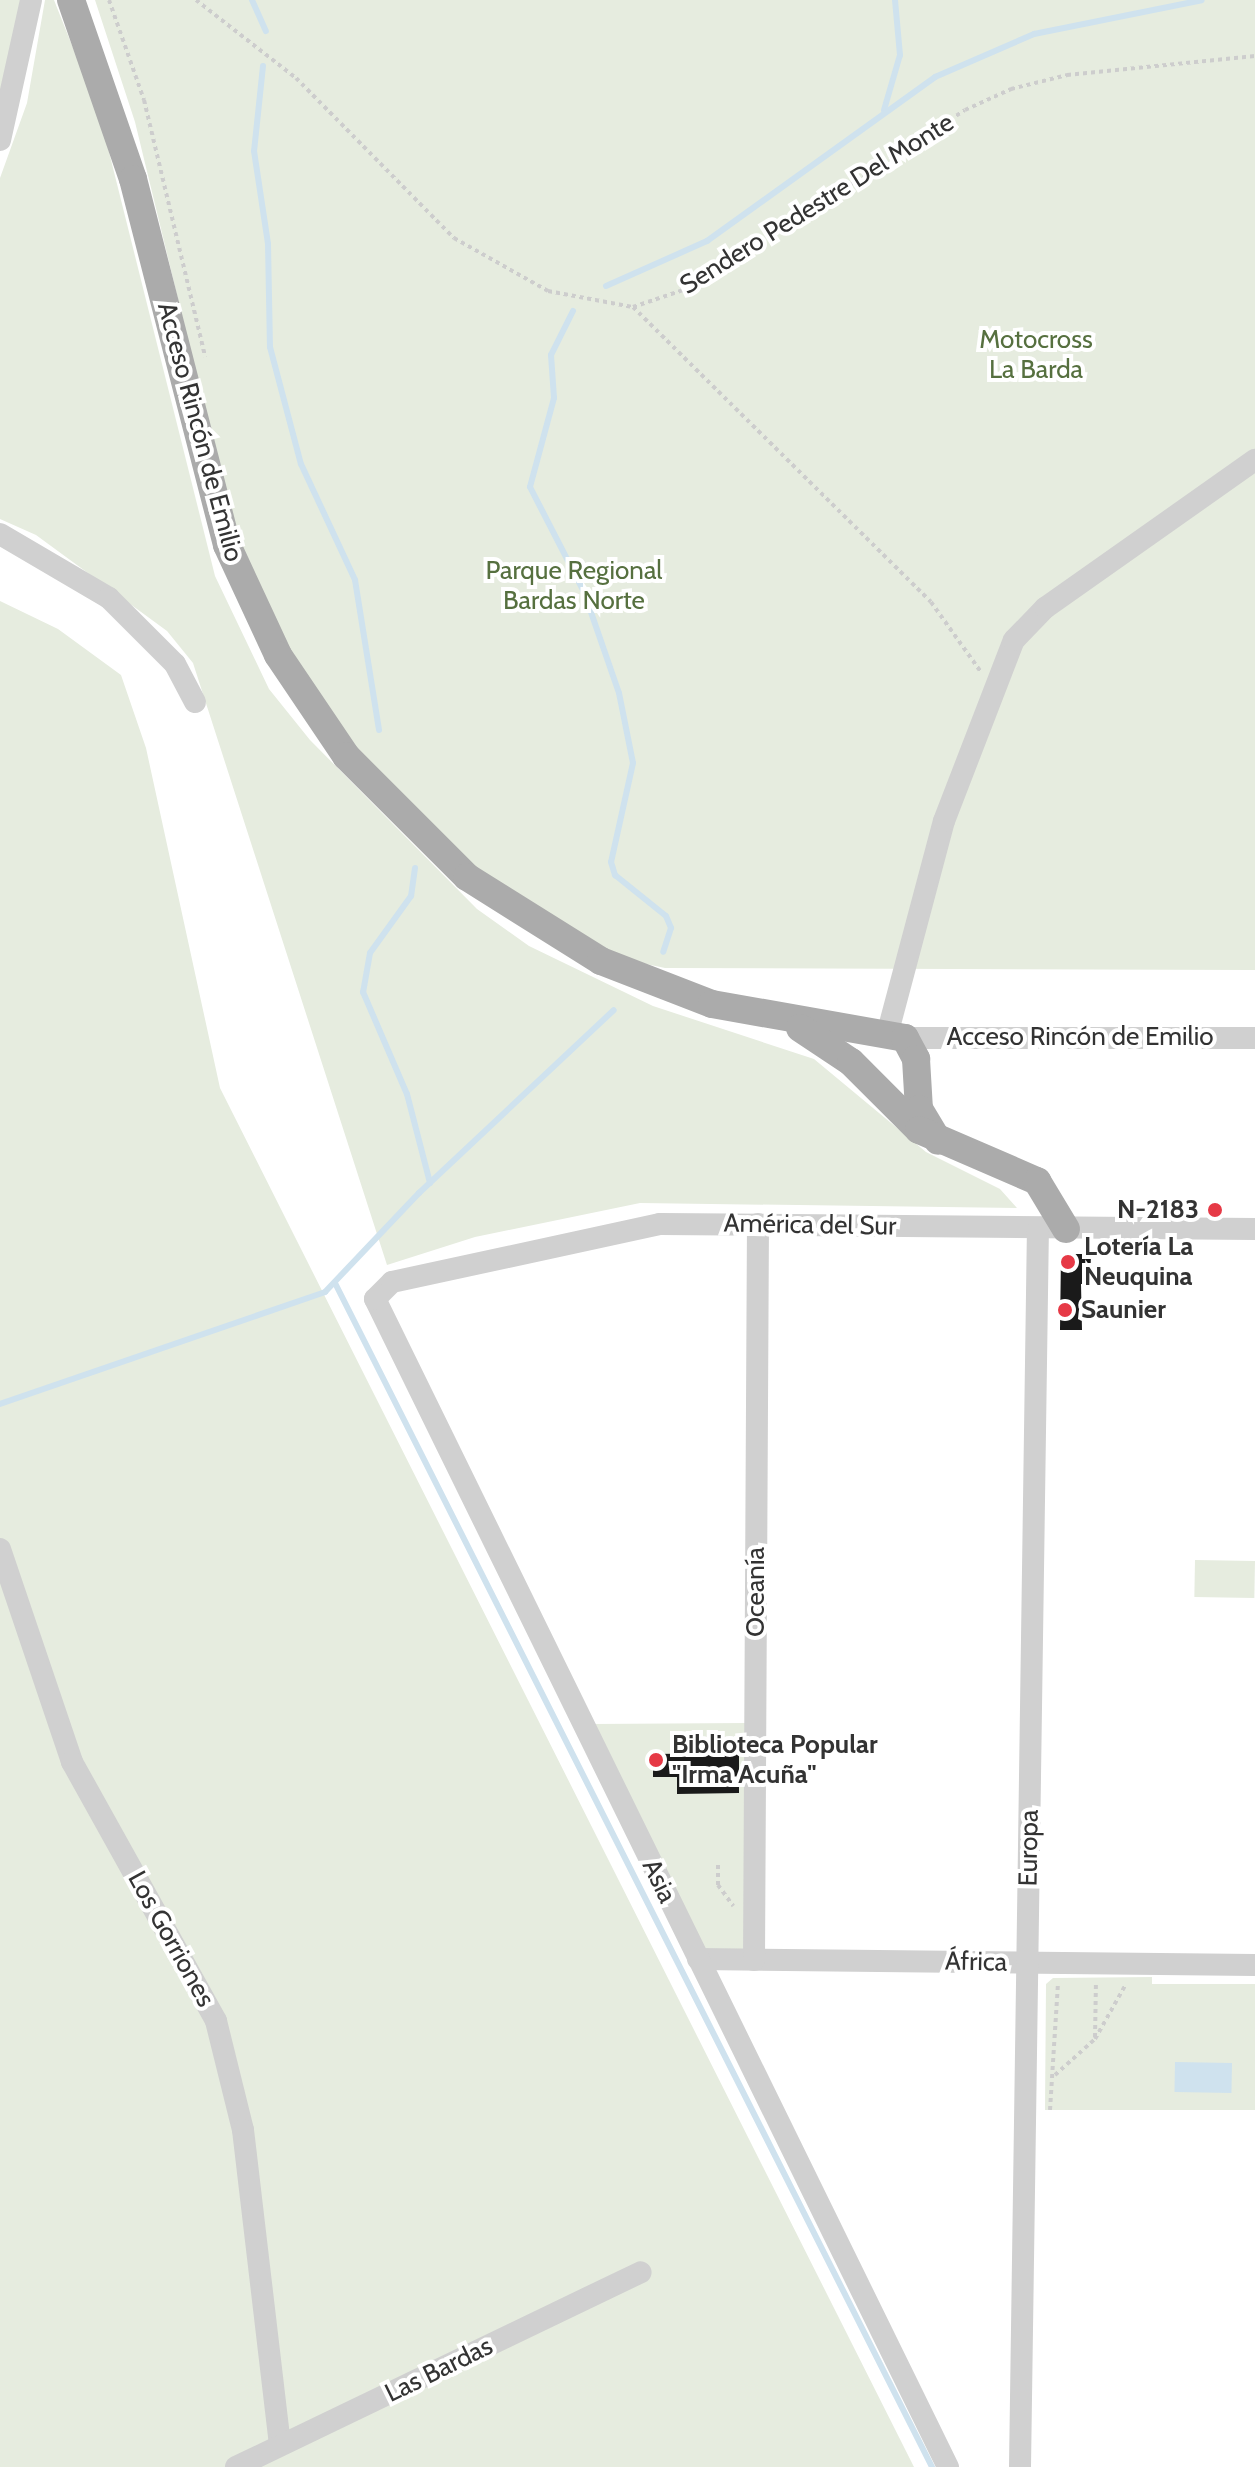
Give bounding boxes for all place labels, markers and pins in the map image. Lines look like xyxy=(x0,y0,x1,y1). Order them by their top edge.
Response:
place label: N-2183 xyxy=(1117,1194,1199,1226)
marker: N-2183 xyxy=(1206,1201,1224,1219)
place label: Lotería La Neuquina xyxy=(1084,1231,1193,1292)
marker: Lotería La Neuquina xyxy=(1059,1253,1077,1271)
place label: Saunier xyxy=(1081,1294,1166,1326)
marker: Saunier xyxy=(1056,1301,1074,1319)
place label: Biblioteca Popular "Irma Acuña" xyxy=(672,1729,878,1790)
marker: Biblioteca Popular "Irma Acuña" xyxy=(647,1751,665,1769)

